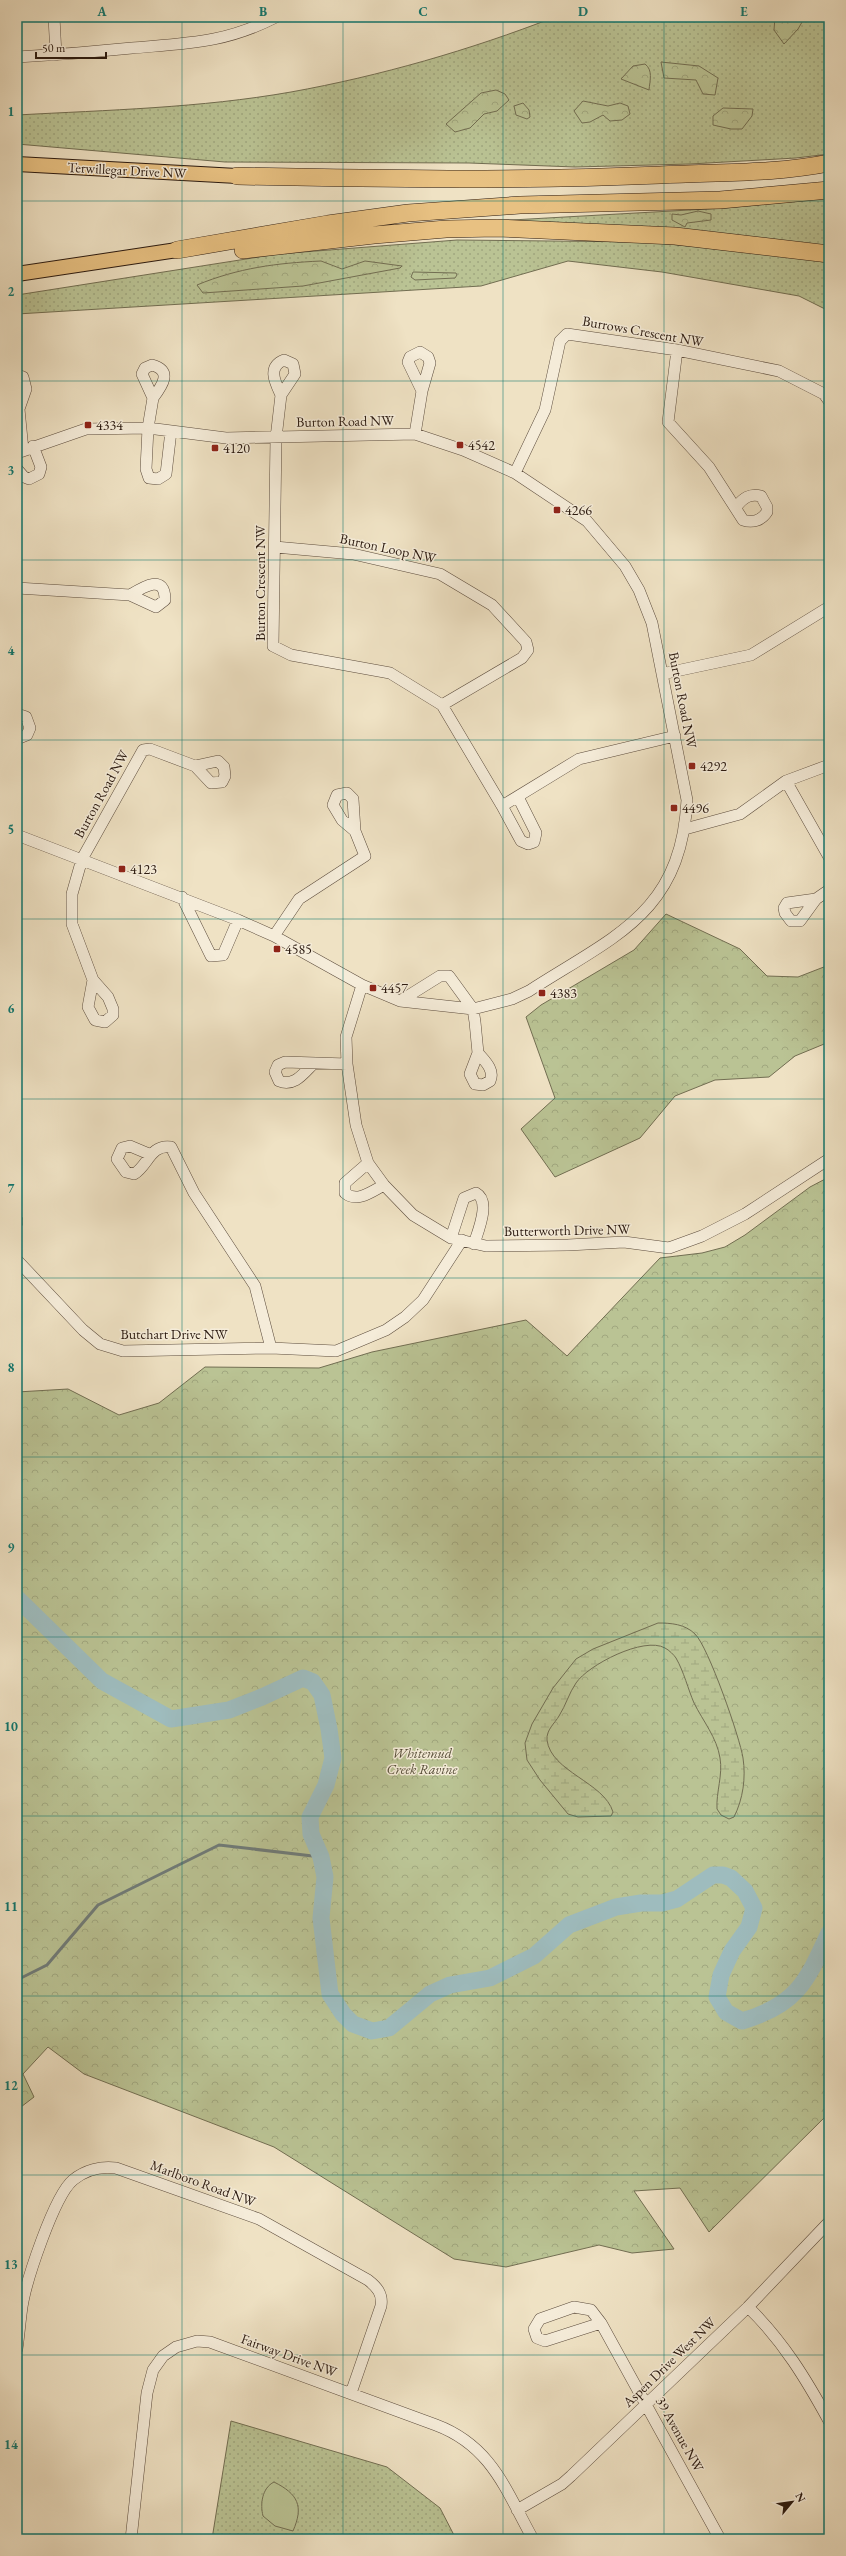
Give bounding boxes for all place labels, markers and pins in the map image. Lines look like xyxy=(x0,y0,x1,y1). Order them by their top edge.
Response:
place label: 4334 xyxy=(96,416,123,434)
marker: 4334 xyxy=(83,420,93,430)
place label: 4542 xyxy=(468,436,495,454)
place label: 4120 xyxy=(223,439,250,457)
marker: 4542 xyxy=(455,440,465,450)
marker: 4120 xyxy=(210,443,220,453)
place label: 4266 xyxy=(565,501,592,519)
marker: 4266 xyxy=(552,505,562,515)
place label: 4292 xyxy=(700,757,727,775)
marker: 4292 xyxy=(687,761,697,771)
place label: 4496 xyxy=(682,799,709,817)
marker: 4496 xyxy=(669,803,679,813)
place label: 4123 xyxy=(130,860,157,878)
marker: 4123 xyxy=(117,864,127,874)
place label: 4585 xyxy=(285,940,312,958)
marker: 4585 xyxy=(272,944,282,954)
place label: 4457 xyxy=(381,979,408,997)
marker: 4457 xyxy=(368,983,378,993)
place label: 4383 xyxy=(550,984,577,1002)
marker: 4383 xyxy=(537,988,547,998)

